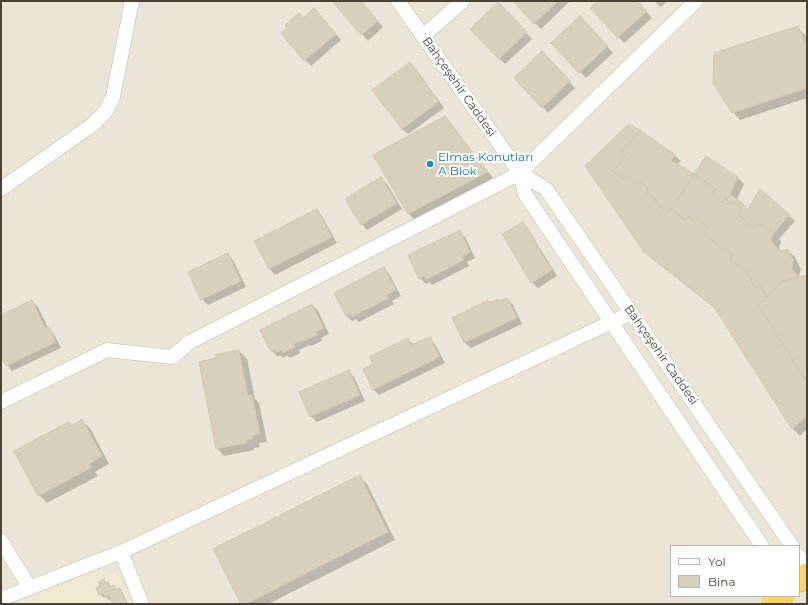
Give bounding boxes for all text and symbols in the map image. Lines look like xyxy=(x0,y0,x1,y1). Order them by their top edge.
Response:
street label: Bahçeşehir Caddesi xyxy=(419,34,499,140)
place label: Elmas Konutları A Blok xyxy=(438,150,533,178)
marker: Elmas Konutları A Blok xyxy=(425,159,435,169)
street label: Bahçeşehir Caddesi xyxy=(621,302,701,408)
legend xyxy=(670,545,800,597)
text: Yol xyxy=(708,554,726,569)
text: Bina xyxy=(708,574,735,589)

